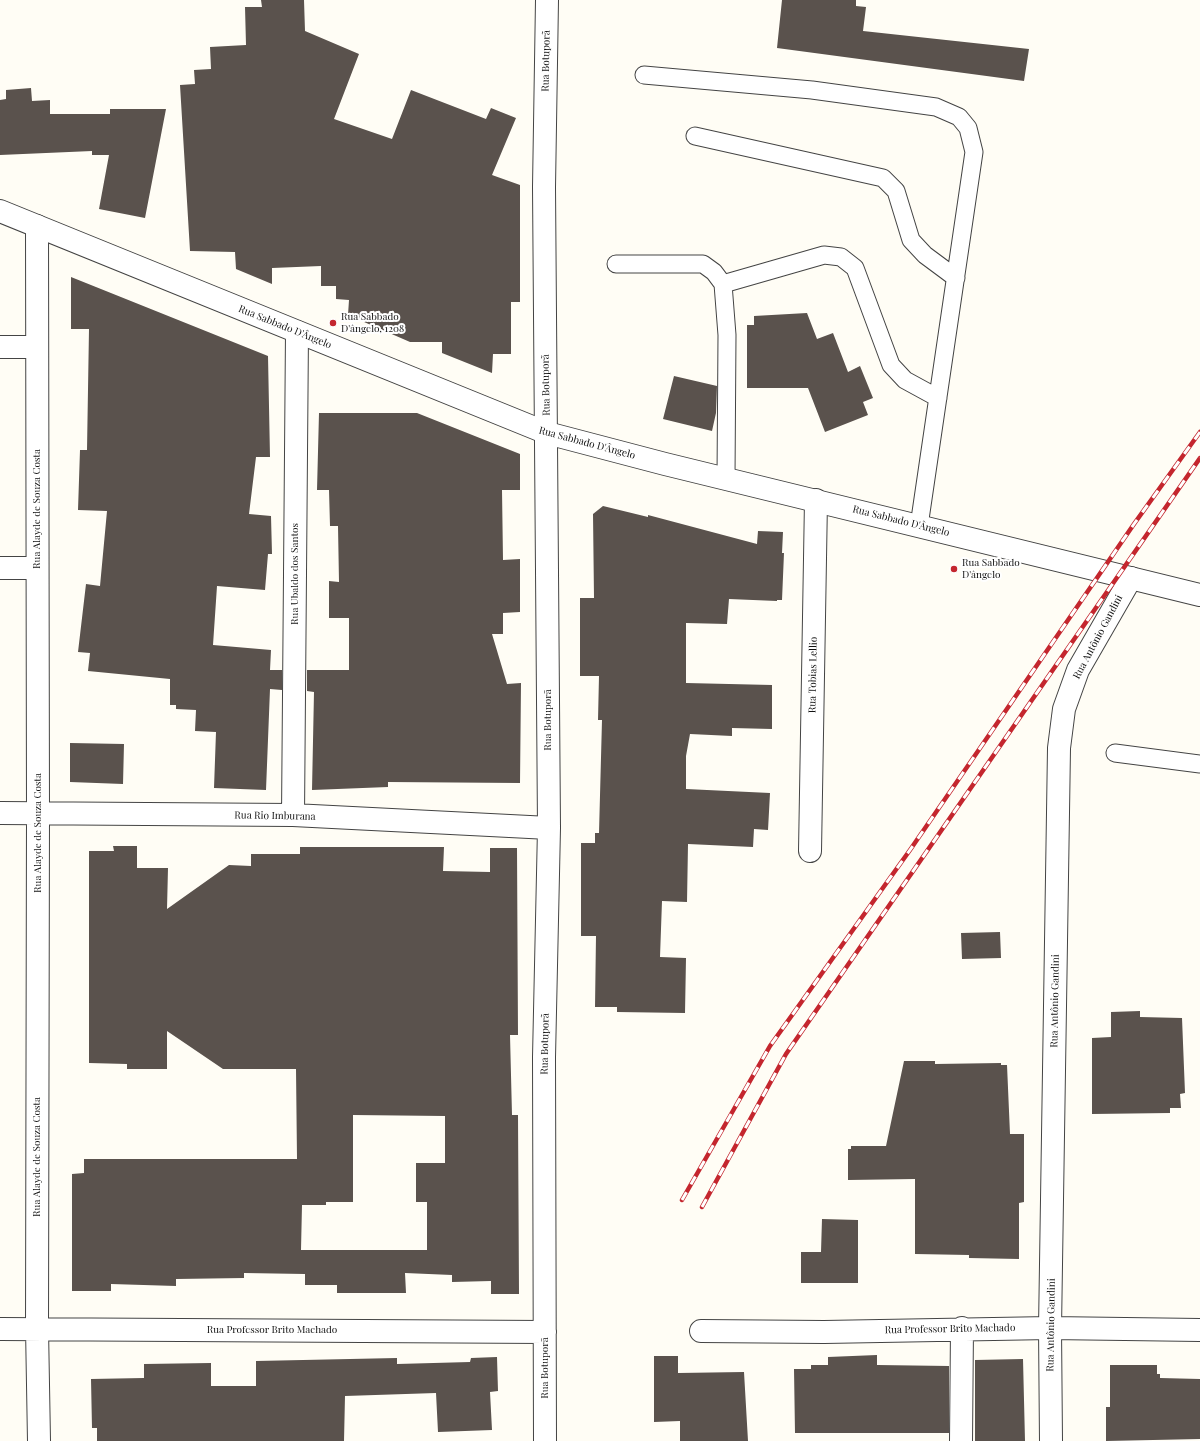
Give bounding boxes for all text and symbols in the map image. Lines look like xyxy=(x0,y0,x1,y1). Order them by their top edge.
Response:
street label: Rua Botuporã xyxy=(539,30,553,92)
street label: Rua Sabbado D'Ângelo xyxy=(237,303,333,351)
place label: Rua Sabbado D'ângelo, 1208 xyxy=(341,311,404,334)
marker: Rua Sabbado D'ângelo, 1208 xyxy=(328,318,338,328)
street label: Rua Botuporã xyxy=(539,354,553,416)
street label: Rua Sabbado D'Ângelo xyxy=(537,424,637,462)
street label: Rua Alayde de Souza Costa xyxy=(31,449,43,569)
street label: Rua Sabbado D'Ângelo xyxy=(851,503,951,539)
street label: Rua Ubaldo dos Santos xyxy=(289,523,301,625)
place label: Rua Sabbado D'ângelo xyxy=(962,557,1020,580)
marker: Rua Sabbado D'ângelo xyxy=(949,564,959,574)
street label: Rua Antônio Gandini xyxy=(1071,593,1125,681)
street label: Rua Tobias Lellio xyxy=(806,637,820,713)
street label: Rua Botuporã xyxy=(542,689,554,751)
street label: Rua Alayde de Souza Costa xyxy=(32,773,44,893)
street label: Rua Rio Imburana xyxy=(234,809,316,823)
street label: Rua Antônio Gandini xyxy=(1048,954,1062,1048)
street label: Rua Botuporã xyxy=(538,1013,552,1075)
street label: Rua Alayde de Souza Costa xyxy=(31,1097,43,1217)
street label: Rua Antônio Gandini xyxy=(1044,1278,1058,1372)
street label: Rua Professor Brito Machado xyxy=(885,1322,1015,1336)
street label: Rua Professor Brito Machado xyxy=(207,1324,337,1336)
street label: Rua Botuporã xyxy=(539,1337,551,1399)

